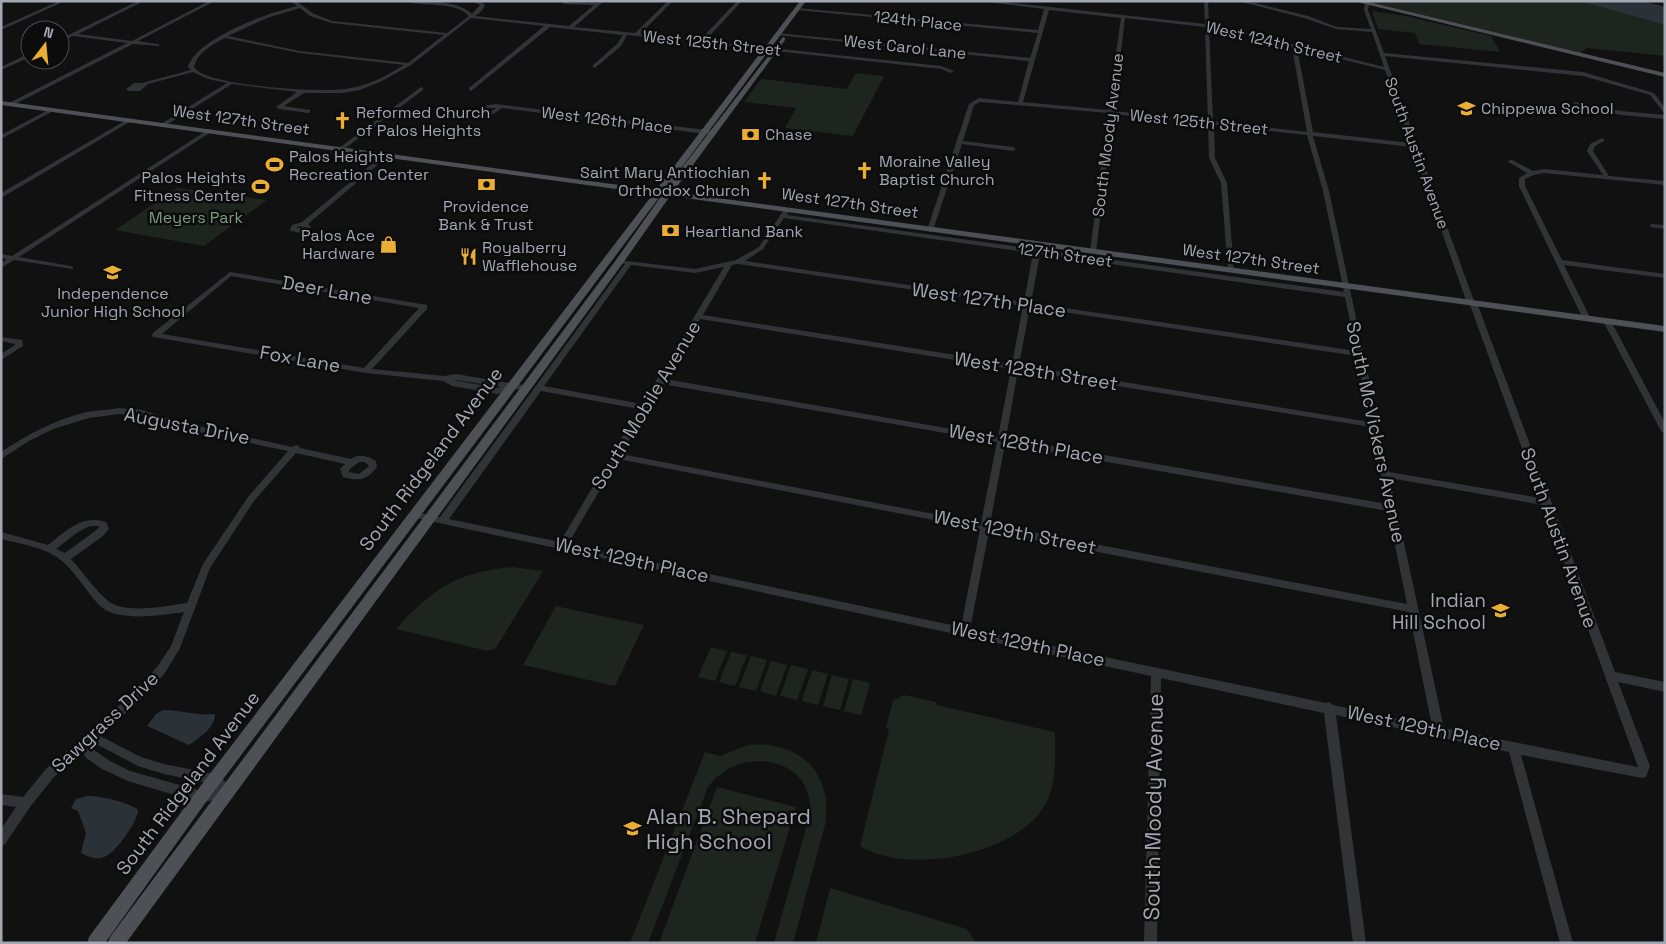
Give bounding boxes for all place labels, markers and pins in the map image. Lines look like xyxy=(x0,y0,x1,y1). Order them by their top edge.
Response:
school or university icon: Chippewa School xyxy=(1457,98,1477,118)
place label: Chippewa School xyxy=(1481,98,1614,119)
place label: Reformed Church of Palos Heights xyxy=(356,102,490,141)
church icon: Reformed Church of Palos Heights xyxy=(332,111,352,131)
bank icon: Chase xyxy=(741,124,761,144)
place label: Chase xyxy=(765,124,812,145)
place label: Palos Heights Recreation Center xyxy=(289,146,429,185)
place label: Moraine Valley Baptist Church xyxy=(879,151,995,190)
sports icon: Palos Heights Recreation Center xyxy=(265,155,285,175)
church icon: Moraine Valley Baptist Church xyxy=(855,160,875,180)
place label: Saint Mary Antiochian Orthodox Church xyxy=(580,162,750,201)
place label: Palos Heights Fitness Center xyxy=(134,167,246,206)
church icon: Saint Mary Antiochian Orthodox Church xyxy=(754,171,774,191)
bank icon: Providence Bank & Trust xyxy=(476,175,496,195)
sports icon: Palos Heights Fitness Center xyxy=(250,176,270,196)
place label: Providence Bank & Trust xyxy=(438,196,534,235)
bank icon: Heartland Bank xyxy=(661,221,681,241)
place label: Heartland Bank xyxy=(685,221,803,242)
place label: Palos Ace Hardware xyxy=(301,225,375,264)
shop icon: Palos Ace Hardware xyxy=(379,234,399,254)
place label: Royalberry Wafflehouse xyxy=(482,237,577,276)
restaurant icon: Royalberry Wafflehouse xyxy=(458,246,478,266)
school or university icon: Independence Junior High School xyxy=(103,262,123,282)
place label: Independence Junior High School xyxy=(41,283,185,322)
place label: Indian Hill School xyxy=(1392,588,1486,635)
school or university icon: Indian Hill School xyxy=(1490,601,1510,621)
place label: Alan B. Shepard High School xyxy=(646,802,811,855)
school or university icon: Alan B. Shepard High School xyxy=(622,819,642,839)

